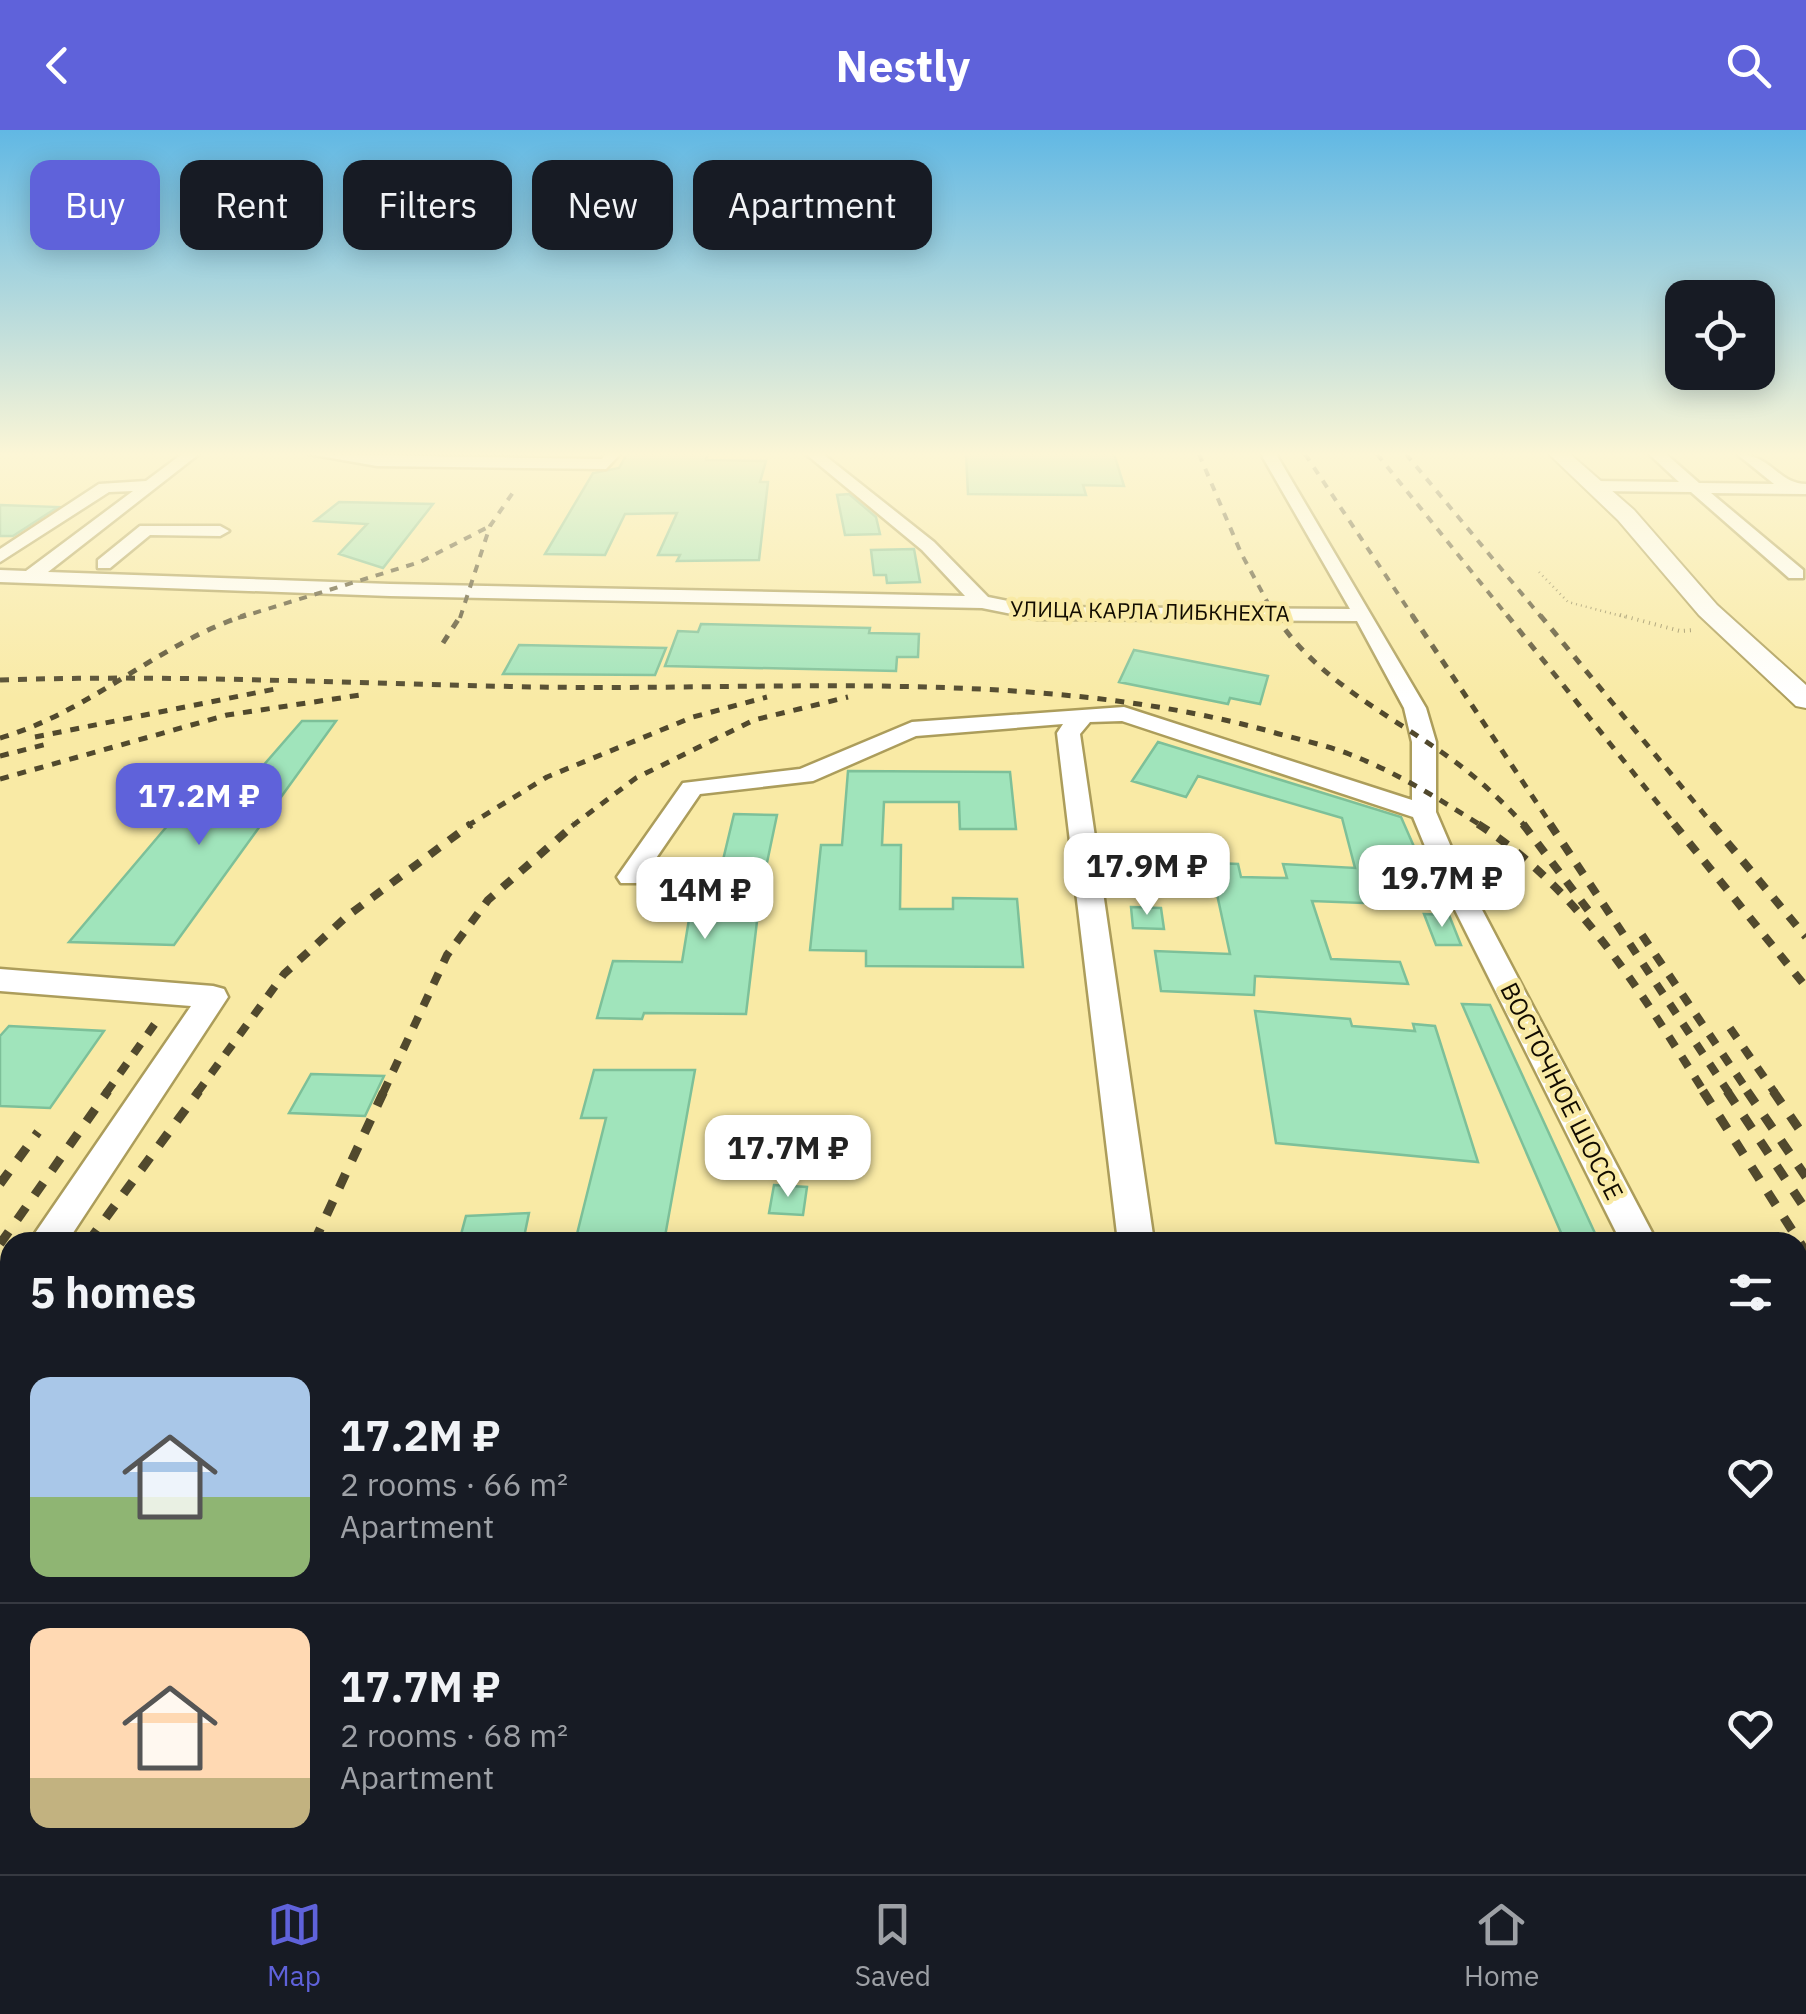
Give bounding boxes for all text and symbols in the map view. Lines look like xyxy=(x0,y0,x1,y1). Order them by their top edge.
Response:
text: Nestly xyxy=(836,36,970,94)
icon: back xyxy=(30,38,85,93)
icon: search xyxy=(1721,38,1776,93)
chip: Buy xyxy=(30,160,160,250)
chip: Rent xyxy=(180,160,323,250)
chip: Filters xyxy=(343,160,512,250)
chip: New xyxy=(532,160,673,250)
chip: Apartment xyxy=(693,160,932,250)
map controls xyxy=(1665,280,1775,390)
button: locate xyxy=(1665,280,1775,390)
street label: УЛИЦА КАРЛА ЛИБКНЕХТА xyxy=(1010,594,1290,627)
pin: 17.2M ₽ xyxy=(107,763,291,848)
text: 17.2M ₽ xyxy=(138,774,260,816)
pin: 17.9M ₽ xyxy=(1055,833,1239,918)
text: 17.9M ₽ xyxy=(1086,844,1208,886)
pin: 19.7M ₽ xyxy=(1350,845,1534,930)
text: 19.7M ₽ xyxy=(1381,856,1503,898)
pin: 14M ₽ xyxy=(635,857,775,942)
text: 14M ₽ xyxy=(658,868,752,910)
street label: ВОСТОЧНОЕ ШОССЕ xyxy=(1493,976,1632,1205)
pin: 17.7M ₽ xyxy=(696,1115,880,1200)
text: 17.7M ₽ xyxy=(727,1126,849,1168)
text: 5 homes xyxy=(30,1265,196,1320)
icon: filters xyxy=(1723,1265,1778,1320)
text: 17.2M ₽ xyxy=(340,1408,501,1463)
icon: home xyxy=(110,1417,230,1537)
icon: heart xyxy=(1723,1450,1778,1505)
text: 2 rooms · 66 m² xyxy=(340,1463,568,1505)
text: Apartment xyxy=(340,1505,494,1547)
text: 17.7M ₽ xyxy=(340,1659,501,1714)
icon: home xyxy=(110,1668,230,1788)
icon: heart xyxy=(1723,1701,1778,1756)
text: 2 rooms · 68 m² xyxy=(340,1714,568,1756)
text: Apartment xyxy=(340,1756,494,1798)
tab: Map xyxy=(267,1897,322,1994)
tab: Saved xyxy=(855,1897,931,1994)
tab: Home xyxy=(1464,1897,1539,1994)

